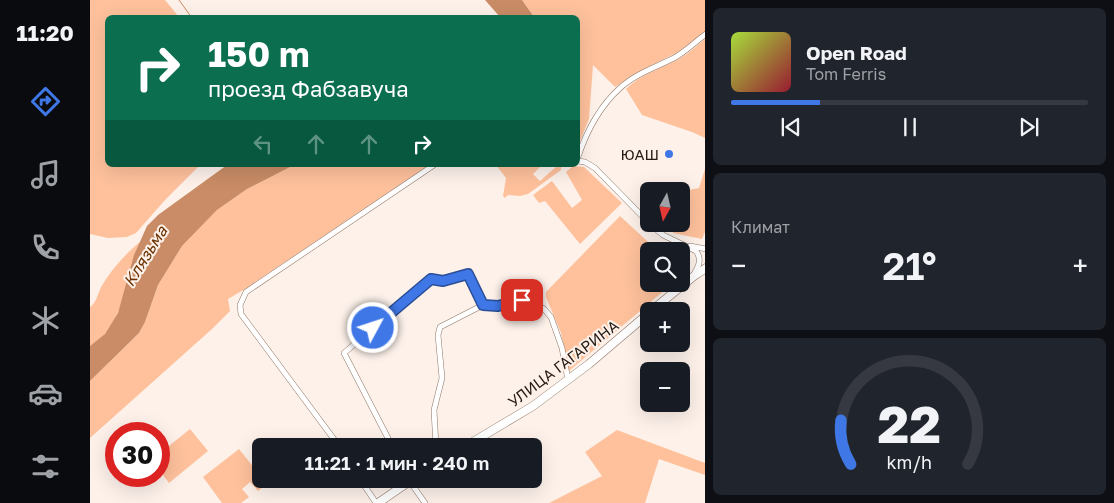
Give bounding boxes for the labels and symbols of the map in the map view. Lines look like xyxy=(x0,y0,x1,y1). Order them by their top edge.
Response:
place label: ЮАШ xyxy=(620,145,659,163)
marker: ЮАШ xyxy=(663,148,675,160)
north arrow xyxy=(640,182,690,232)
water label: Клязьма xyxy=(119,221,172,290)
pin xyxy=(501,279,543,321)
position arrow xyxy=(346,301,398,353)
street label: УЛИЦА ГАГАРИНА xyxy=(504,316,622,410)
speed limit sign: 30 xyxy=(105,422,170,487)

